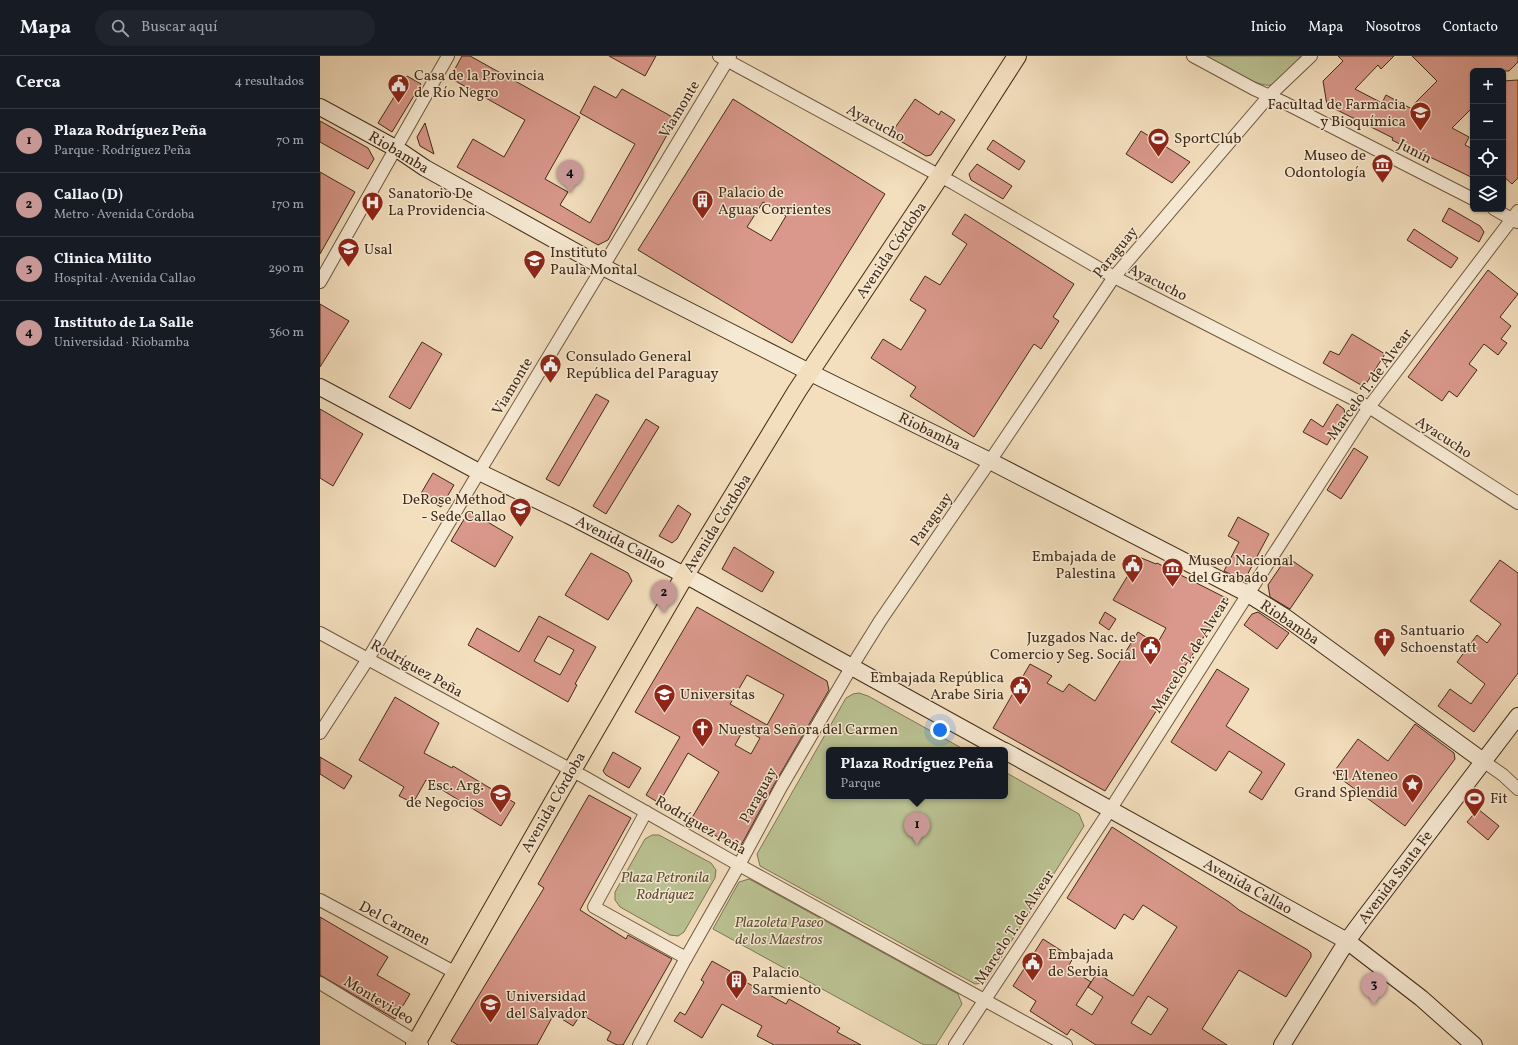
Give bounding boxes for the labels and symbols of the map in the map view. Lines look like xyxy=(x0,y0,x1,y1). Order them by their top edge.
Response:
place label: Casa de la Provincia de Río Negro xyxy=(414,66,545,104)
public building icon: Casa de la Provincia de Río Negro xyxy=(386,71,412,104)
street label: Viamonte xyxy=(655,77,706,143)
place label: Facultad de Farmacia y Bioquímica xyxy=(1268,95,1406,133)
street label: Ayacucho xyxy=(842,100,908,149)
school or university icon: Facultad de Farmacia y Bioquímica xyxy=(1408,100,1434,133)
sports icon: SportClub xyxy=(1145,125,1171,158)
street label: Riobamba xyxy=(364,127,432,180)
place label: SportClub xyxy=(1174,129,1241,150)
street label: Junín xyxy=(1394,135,1435,170)
place label: Museo de Odontología xyxy=(1285,146,1366,184)
museum icon: Museo de Odontología xyxy=(1369,151,1395,184)
pin: 4 xyxy=(557,160,583,193)
place label: Palacio de Aguas Corrientes xyxy=(718,183,831,221)
place label: Sanatorio De La Providencia xyxy=(388,184,485,222)
building icon: Palacio de Aguas Corrientes xyxy=(690,188,716,221)
hospital icon: Sanatorio De La Providencia xyxy=(360,189,386,222)
street label: Avenida Córdoba xyxy=(852,198,933,304)
street label: Paraguay xyxy=(1089,223,1144,283)
school or university icon: Usal xyxy=(336,236,362,269)
place label: Usal xyxy=(364,240,393,261)
place label: Instituto Paula Montal xyxy=(550,243,637,281)
school or university icon: Instituto Paula Montal xyxy=(522,248,548,281)
street label: Ayacucho xyxy=(1124,260,1190,307)
street label: Marcelo T. de Alvear xyxy=(1323,325,1418,445)
place label: Consulado General República del Paraguay xyxy=(566,347,719,385)
public building icon: Consulado General República del Paraguay xyxy=(538,352,564,385)
street label: Viamonte xyxy=(488,354,539,420)
street label: Riobamba xyxy=(895,408,964,457)
street label: Ayacucho xyxy=(1411,412,1476,464)
street label: Avenida Córdoba xyxy=(679,470,757,577)
street label: Paraguay xyxy=(906,489,958,551)
place label: DeRose Method - Sede Callao xyxy=(402,490,506,528)
school or university icon: DeRose Method - Sede Callao xyxy=(508,495,534,528)
street label: Avenida Callao xyxy=(572,512,669,575)
place label: Embajada de Palestina xyxy=(1032,547,1116,585)
place label: Museo Nacional del Grabado xyxy=(1188,551,1293,589)
public building icon: Embajada de Palestina xyxy=(1119,552,1145,585)
museum icon: Museo Nacional del Grabado xyxy=(1160,556,1186,589)
pin: 2 xyxy=(651,580,677,613)
street label: Marcelo T. de Alvear xyxy=(1147,594,1235,718)
street label: Riobamba xyxy=(1255,596,1323,651)
place label: Santuario Schoenstatt xyxy=(1400,621,1477,659)
church icon: Santuario Schoenstatt xyxy=(1372,626,1398,659)
place label: Juzgados Nac. de Comercio y Seg. Social xyxy=(990,628,1136,666)
public building icon: Juzgados Nac. de Comercio y Seg. Social xyxy=(1138,633,1164,666)
street label: Rodríguez Peña xyxy=(366,635,466,703)
place label: Embajada República Arabe Siria xyxy=(870,668,1004,706)
public building icon: Embajada República Arabe Siria xyxy=(1007,673,1033,706)
school or university icon: Universitas xyxy=(651,681,677,714)
place label: Universitas xyxy=(680,685,755,706)
church icon: Nuestra Señora del Carmen xyxy=(690,716,716,749)
place label: Nuestra Señora del Carmen xyxy=(718,720,898,741)
your location xyxy=(930,720,950,740)
street label: Avenida Córdoba xyxy=(517,749,592,857)
street label: Paraguay xyxy=(735,764,783,828)
place label: El Ateneo Grand Splendid xyxy=(1294,766,1398,804)
place icon: El Ateneo Grand Splendid xyxy=(1400,771,1426,804)
place label: Esc. Arg. de Negocios xyxy=(406,776,484,814)
school or university icon: Esc. Arg. de Negocios xyxy=(487,781,513,814)
sports icon: Fit xyxy=(1461,785,1487,818)
place label: Fit xyxy=(1490,789,1508,810)
street label: Rodríguez Peña xyxy=(650,791,750,861)
pin: 1 xyxy=(904,812,930,845)
street label: Avenida Santa Fe xyxy=(1354,827,1438,929)
street label: Avenida Callao xyxy=(1199,854,1296,920)
street label: Marcelo T. de Alvear xyxy=(970,866,1060,989)
park label: Plaza Petronila Rodríguez xyxy=(621,868,709,906)
street label: Del Carmen xyxy=(355,897,434,952)
park label: Plazoleta Paseo de los Maestros xyxy=(734,913,824,951)
place label: Embajada de Serbia xyxy=(1048,945,1114,983)
public building icon: Embajada de Serbia xyxy=(1019,950,1045,983)
place label: Palacio Sarmiento xyxy=(752,963,821,1001)
building icon: Palacio Sarmiento xyxy=(724,968,750,1001)
street label: Montevideo xyxy=(339,972,417,1031)
pin: 3 xyxy=(1361,972,1387,1005)
place label: Universidad del Salvador xyxy=(506,987,587,1025)
school or university icon: Universidad del Salvador xyxy=(477,992,503,1025)

